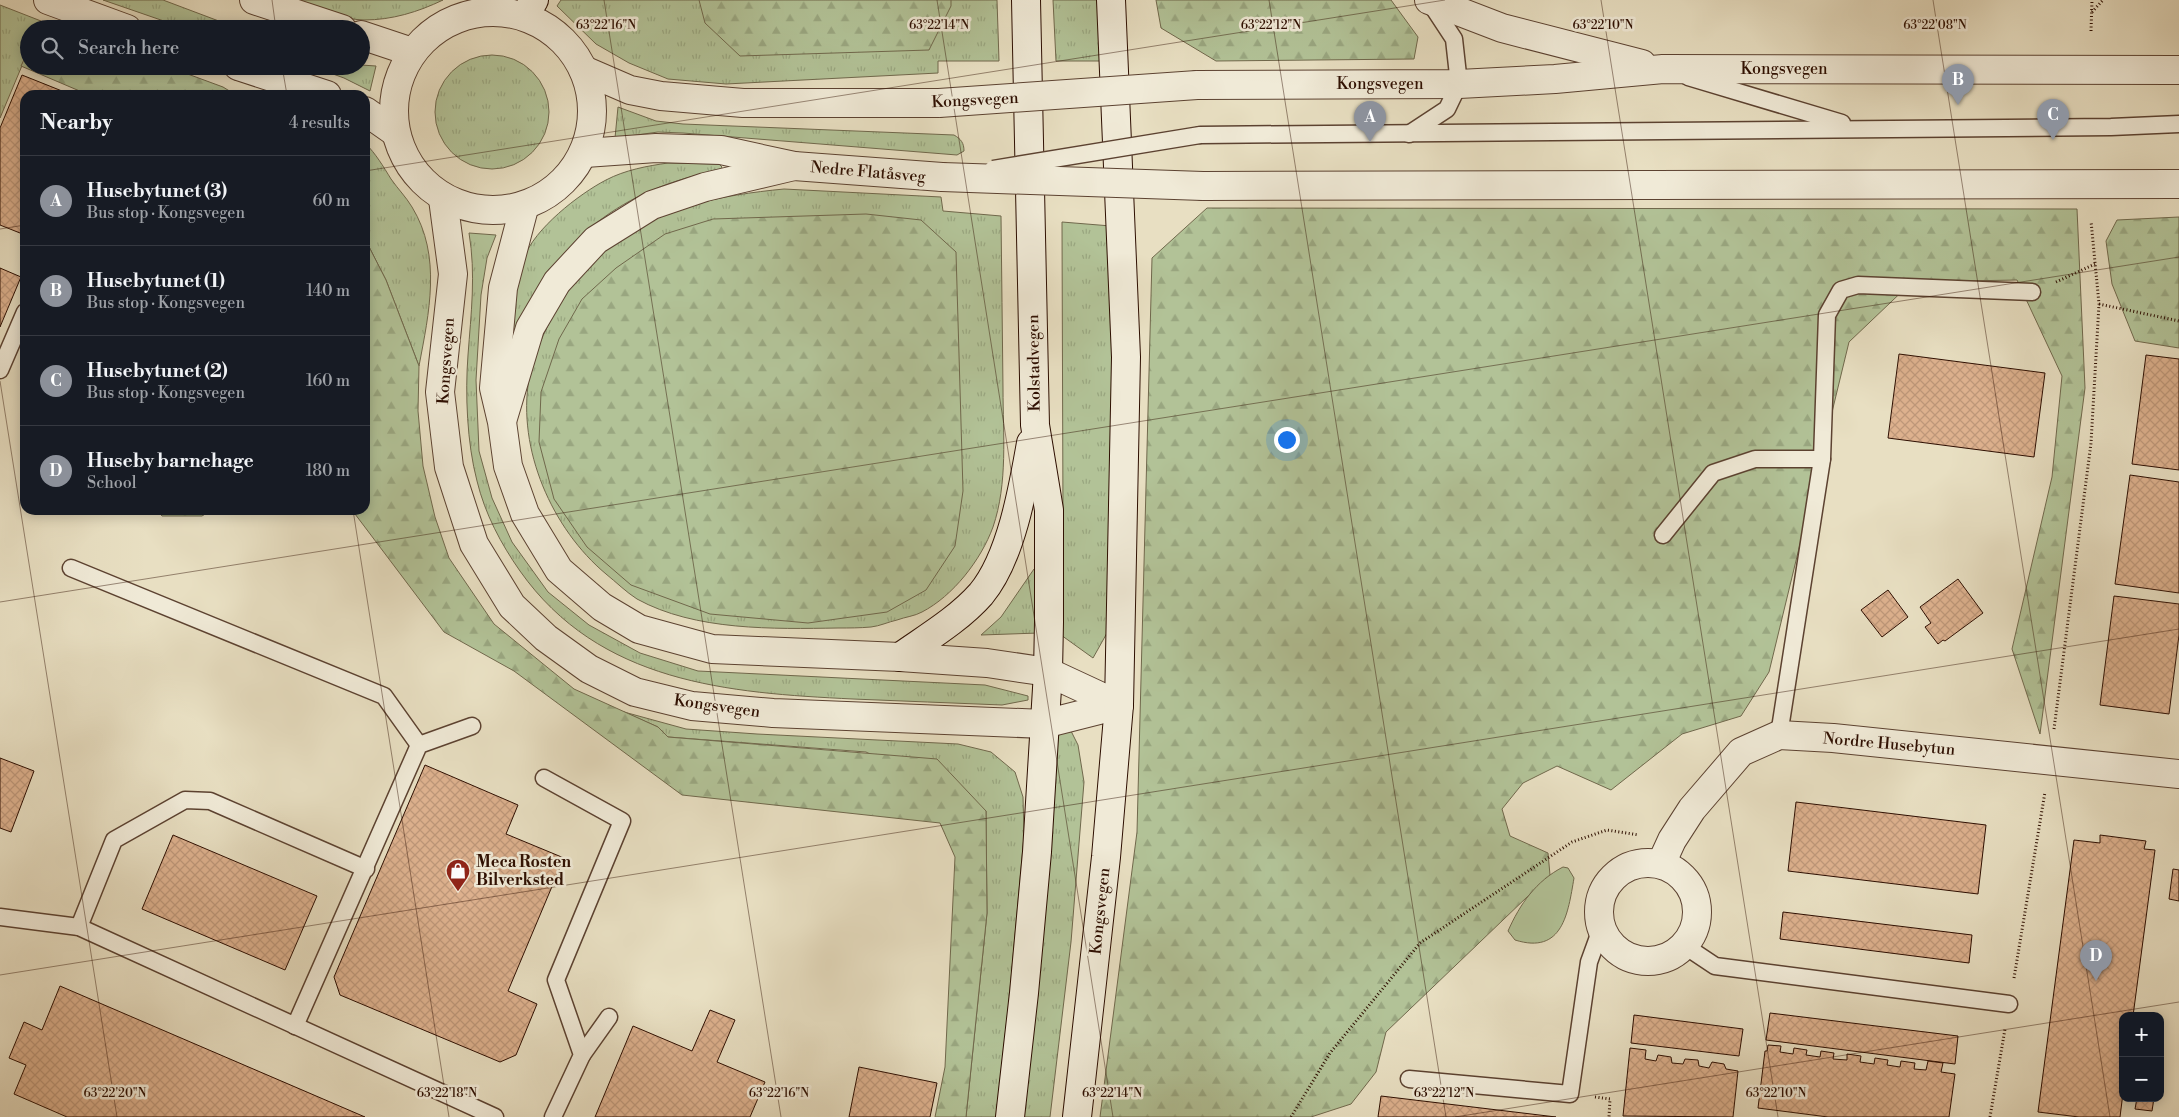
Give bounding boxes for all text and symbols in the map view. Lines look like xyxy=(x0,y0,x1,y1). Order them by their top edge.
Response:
text: 63°22'16"N xyxy=(576,18,636,33)
text: 63°22'14"N xyxy=(909,18,969,33)
text: 63°22'12"N xyxy=(1241,18,1301,33)
text: 63°22'10"N xyxy=(1572,18,1634,33)
text: 63°22'08"N xyxy=(1903,18,1967,33)
search box xyxy=(20,20,370,75)
icon: search xyxy=(38,34,66,62)
text: Search here xyxy=(78,36,179,60)
street label: Kongsvegen xyxy=(1740,59,1828,79)
pin: B xyxy=(1942,64,1974,105)
street label: Kongsvegen xyxy=(1336,74,1424,94)
street label: Kongsvegen xyxy=(931,88,1020,112)
pin: C xyxy=(2037,99,2069,140)
pin: A xyxy=(1354,101,1386,142)
text: Nearby xyxy=(40,110,113,136)
text: 4 results xyxy=(289,113,350,133)
street label: Nedre Flatåsveg xyxy=(809,157,927,187)
text: Husebytunet (3) xyxy=(87,179,227,203)
text: A xyxy=(50,191,62,211)
text: 60 m xyxy=(312,191,350,211)
text: Bus stop · Kongsvegen xyxy=(87,203,245,223)
text: Husebytunet (1) xyxy=(87,269,225,293)
text: B xyxy=(50,281,62,301)
text: 140 m xyxy=(306,281,350,301)
text: Bus stop · Kongsvegen xyxy=(87,293,245,313)
street label: Kolstadvegen xyxy=(1023,314,1045,412)
street label: Kongsvegen xyxy=(433,316,459,405)
text: Husebytunet (2) xyxy=(87,359,228,383)
text: C xyxy=(50,371,62,391)
text: 160 m xyxy=(306,371,350,391)
text: Bus stop · Kongsvegen xyxy=(87,383,245,403)
your location xyxy=(1274,427,1300,453)
text: Huseby barnehage xyxy=(87,449,254,473)
text: D xyxy=(50,461,62,481)
text: 180 m xyxy=(306,461,350,481)
text: School xyxy=(87,473,136,493)
street label: Kongsvegen xyxy=(672,690,762,722)
street label: Nordre Husebytun xyxy=(1822,728,1956,760)
place label: Meca Rosten Bilverksted xyxy=(476,852,571,890)
shop icon: Meca Rosten Bilverksted xyxy=(445,858,471,892)
street label: Kongsvegen xyxy=(1085,866,1115,955)
pin: D xyxy=(2080,940,2112,981)
map controls xyxy=(2119,1012,2164,1102)
button: + xyxy=(2119,1012,2164,1057)
button: − xyxy=(2119,1057,2164,1102)
text: 63°22'20"N xyxy=(83,1086,147,1101)
text: 63°22'18"N xyxy=(417,1086,477,1101)
text: 63°22'16"N xyxy=(749,1086,809,1101)
text: 63°22'14"N xyxy=(1082,1086,1142,1101)
text: 63°22'12"N xyxy=(1414,1086,1474,1101)
text: 63°22'10"N xyxy=(1745,1086,1807,1101)

